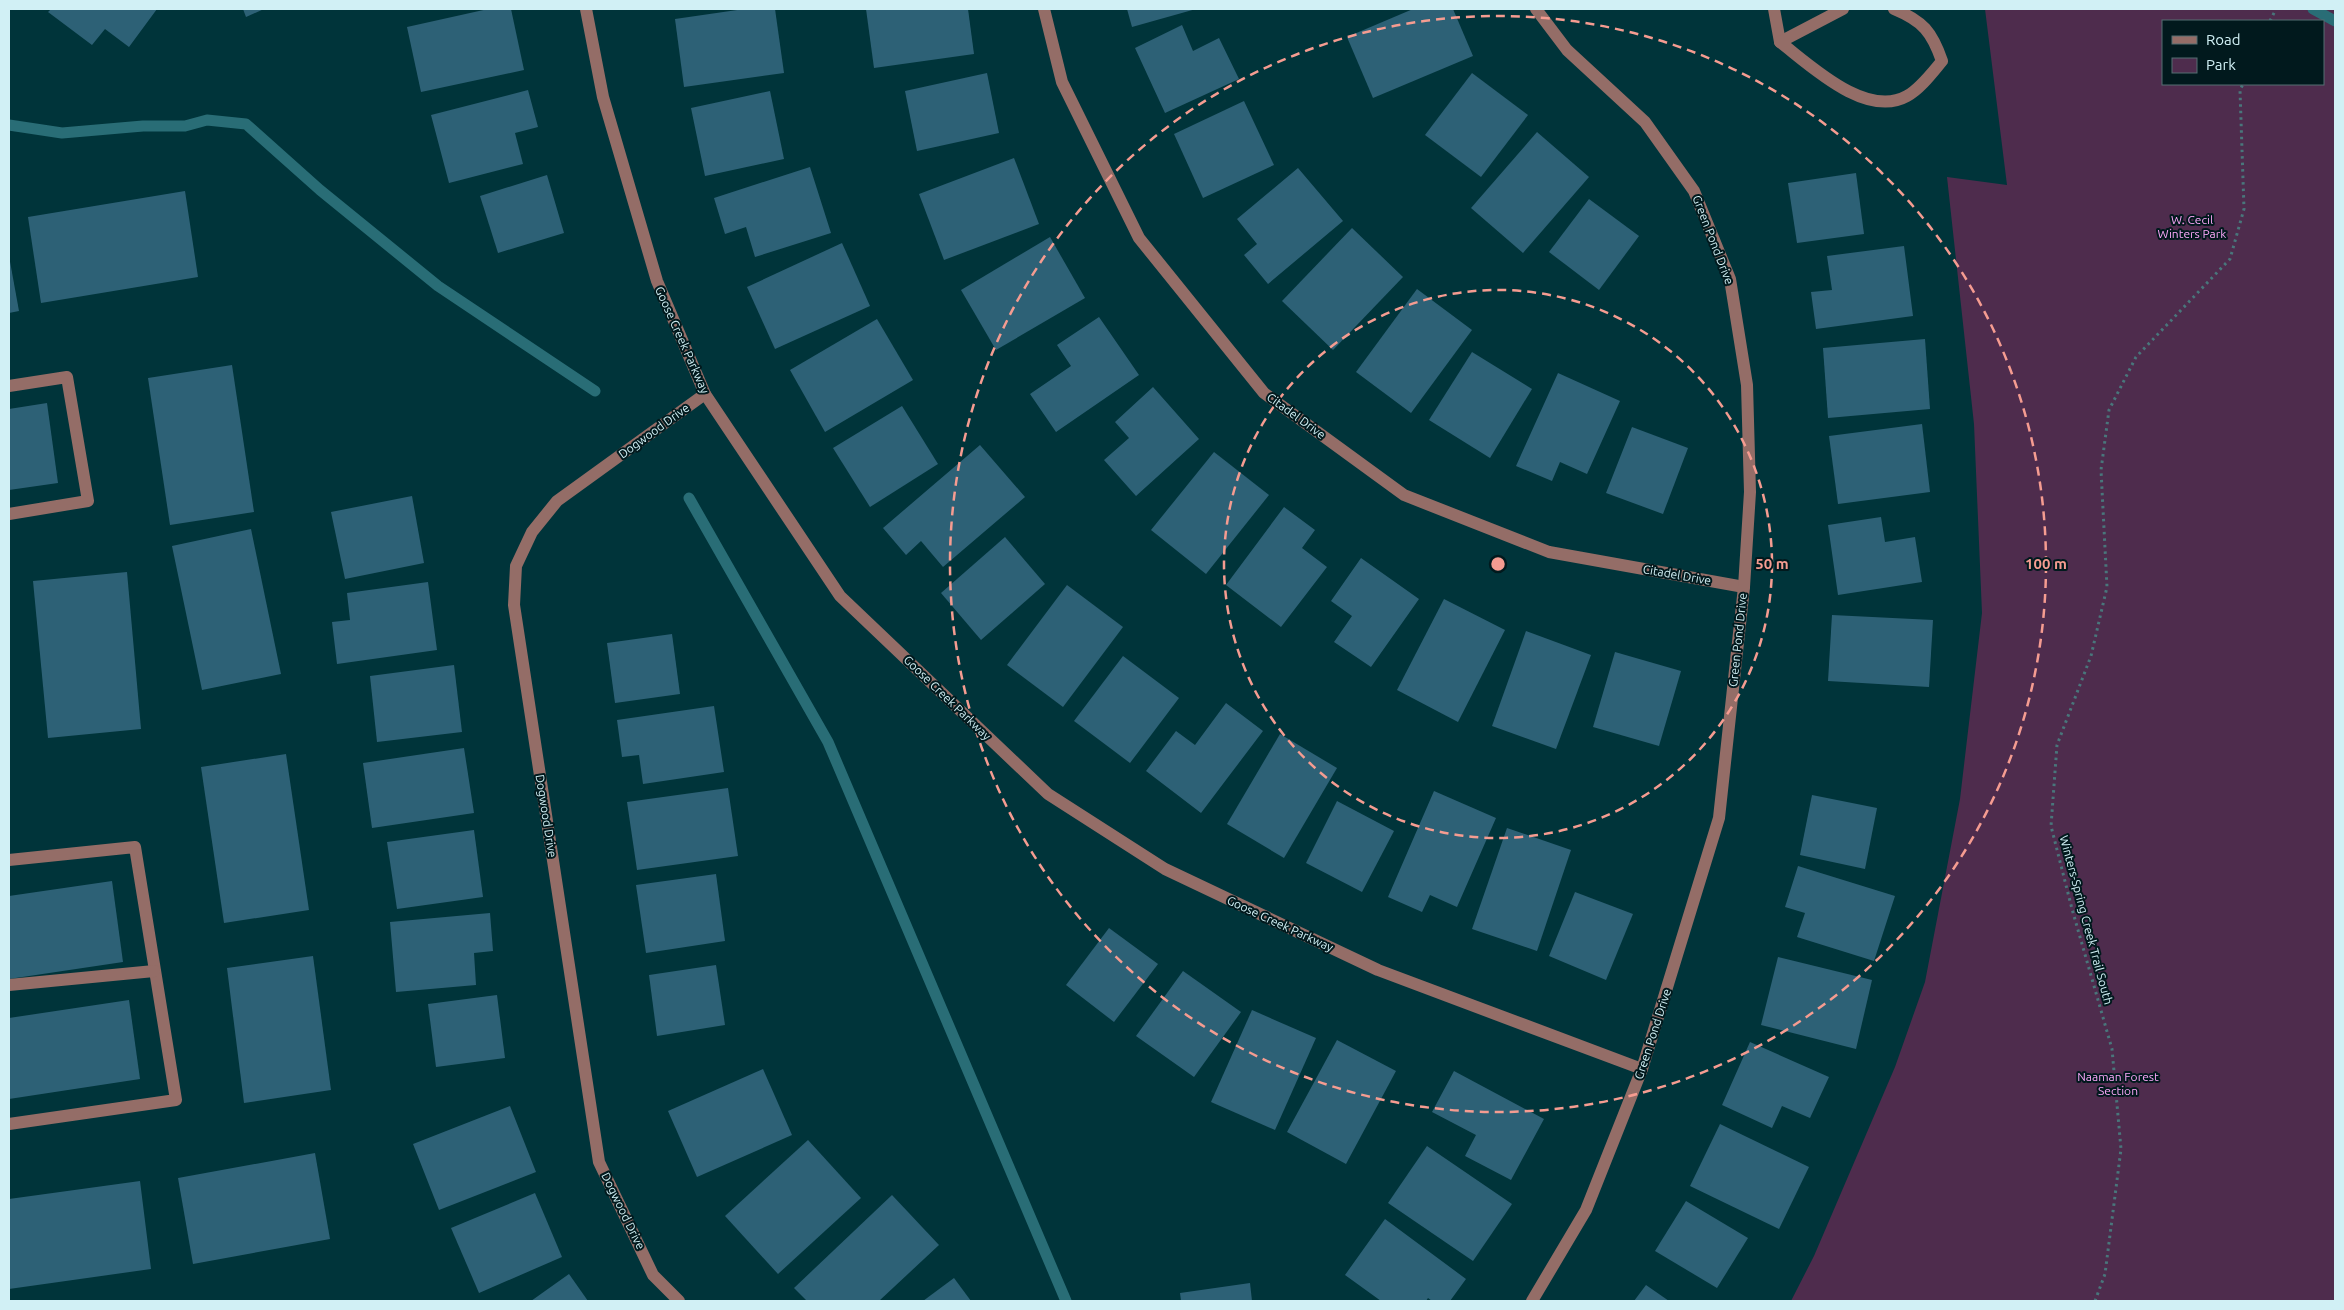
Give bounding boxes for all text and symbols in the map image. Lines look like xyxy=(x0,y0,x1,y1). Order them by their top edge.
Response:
legend xyxy=(2162,20,2324,85)
text: Road xyxy=(2206,31,2241,48)
text: Park xyxy=(2206,56,2236,73)
street label: Green Pond Drive xyxy=(1690,193,1736,286)
park label: W. Cecil Winters Park xyxy=(2158,213,2226,240)
street label: Goose Creek Parkway xyxy=(653,284,712,395)
street label: Citadel Drive xyxy=(1265,390,1328,441)
street label: Dogwood Drive xyxy=(616,401,691,460)
centre of rings xyxy=(1489,555,1507,573)
text: 50 m xyxy=(1755,555,1789,572)
text: 100 m xyxy=(2025,555,2067,572)
street label: Citadel Drive xyxy=(1642,562,1712,587)
street label: Green Pond Drive xyxy=(1726,592,1749,688)
street label: Goose Creek Parkway xyxy=(901,653,994,743)
street label: Dogwood Drive xyxy=(534,773,559,858)
street label: Winters-Spring Creek Trail South xyxy=(2058,834,2115,1006)
street label: Goose Creek Parkway xyxy=(1225,893,1336,954)
street label: Green Pond Drive xyxy=(1632,987,1673,1081)
park label: Naaman Forest Section xyxy=(2077,1070,2159,1097)
street label: Dogwood Drive xyxy=(599,1170,648,1251)

